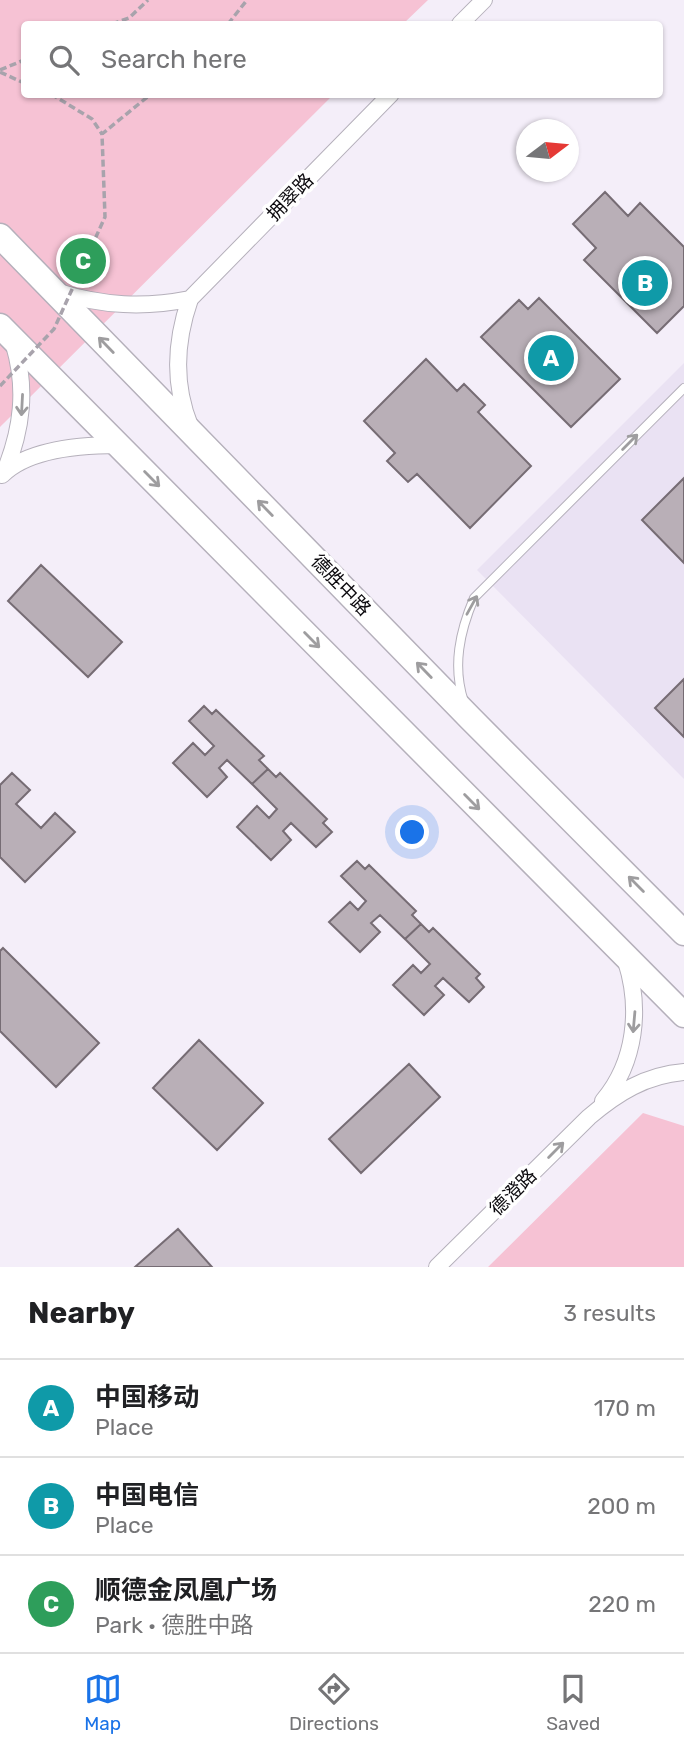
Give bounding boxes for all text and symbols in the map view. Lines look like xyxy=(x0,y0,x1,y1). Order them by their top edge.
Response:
search box xyxy=(21,21,663,98)
icon: search xyxy=(45,41,83,79)
text: Search here xyxy=(101,44,247,75)
north arrow xyxy=(516,119,579,182)
street label: 拥翠路 xyxy=(262,169,318,225)
pin: C xyxy=(60,235,106,287)
pin: B xyxy=(622,257,668,309)
pin: A xyxy=(528,332,574,384)
one-way arrow xyxy=(98,336,115,353)
one-way arrow xyxy=(16,393,29,416)
one-way arrow xyxy=(622,434,639,451)
one-way arrow xyxy=(143,470,160,487)
one-way arrow xyxy=(257,499,274,516)
street label: 德胜中路 xyxy=(306,550,376,620)
one-way arrow xyxy=(466,595,480,616)
one-way arrow xyxy=(303,631,320,648)
one-way arrow xyxy=(416,662,433,679)
one-way arrow xyxy=(464,793,481,810)
your location xyxy=(395,815,429,849)
one-way arrow xyxy=(627,876,644,893)
one-way arrow xyxy=(627,1010,640,1033)
one-way arrow xyxy=(547,1142,564,1159)
street label: 德澄路 xyxy=(485,1164,541,1220)
text: Nearby xyxy=(28,1295,135,1331)
text: 3 results xyxy=(563,1299,656,1327)
text: 中国移动 xyxy=(95,1382,199,1413)
text: A xyxy=(43,1394,59,1422)
text: 170 m xyxy=(594,1394,656,1422)
text: Place xyxy=(95,1413,154,1441)
text: 中国电信 xyxy=(95,1480,199,1511)
text: B xyxy=(43,1492,59,1520)
text: 200 m xyxy=(587,1492,656,1520)
text: Place xyxy=(95,1511,154,1539)
text: 顺德金凤凰广场 xyxy=(95,1575,277,1606)
text: C xyxy=(43,1590,59,1618)
text: 220 m xyxy=(588,1590,656,1618)
text: Park · 德胜中路 xyxy=(95,1611,253,1639)
tab: Map xyxy=(84,1670,122,1735)
tab: Directions xyxy=(289,1670,379,1735)
tab: Saved xyxy=(546,1670,600,1735)

